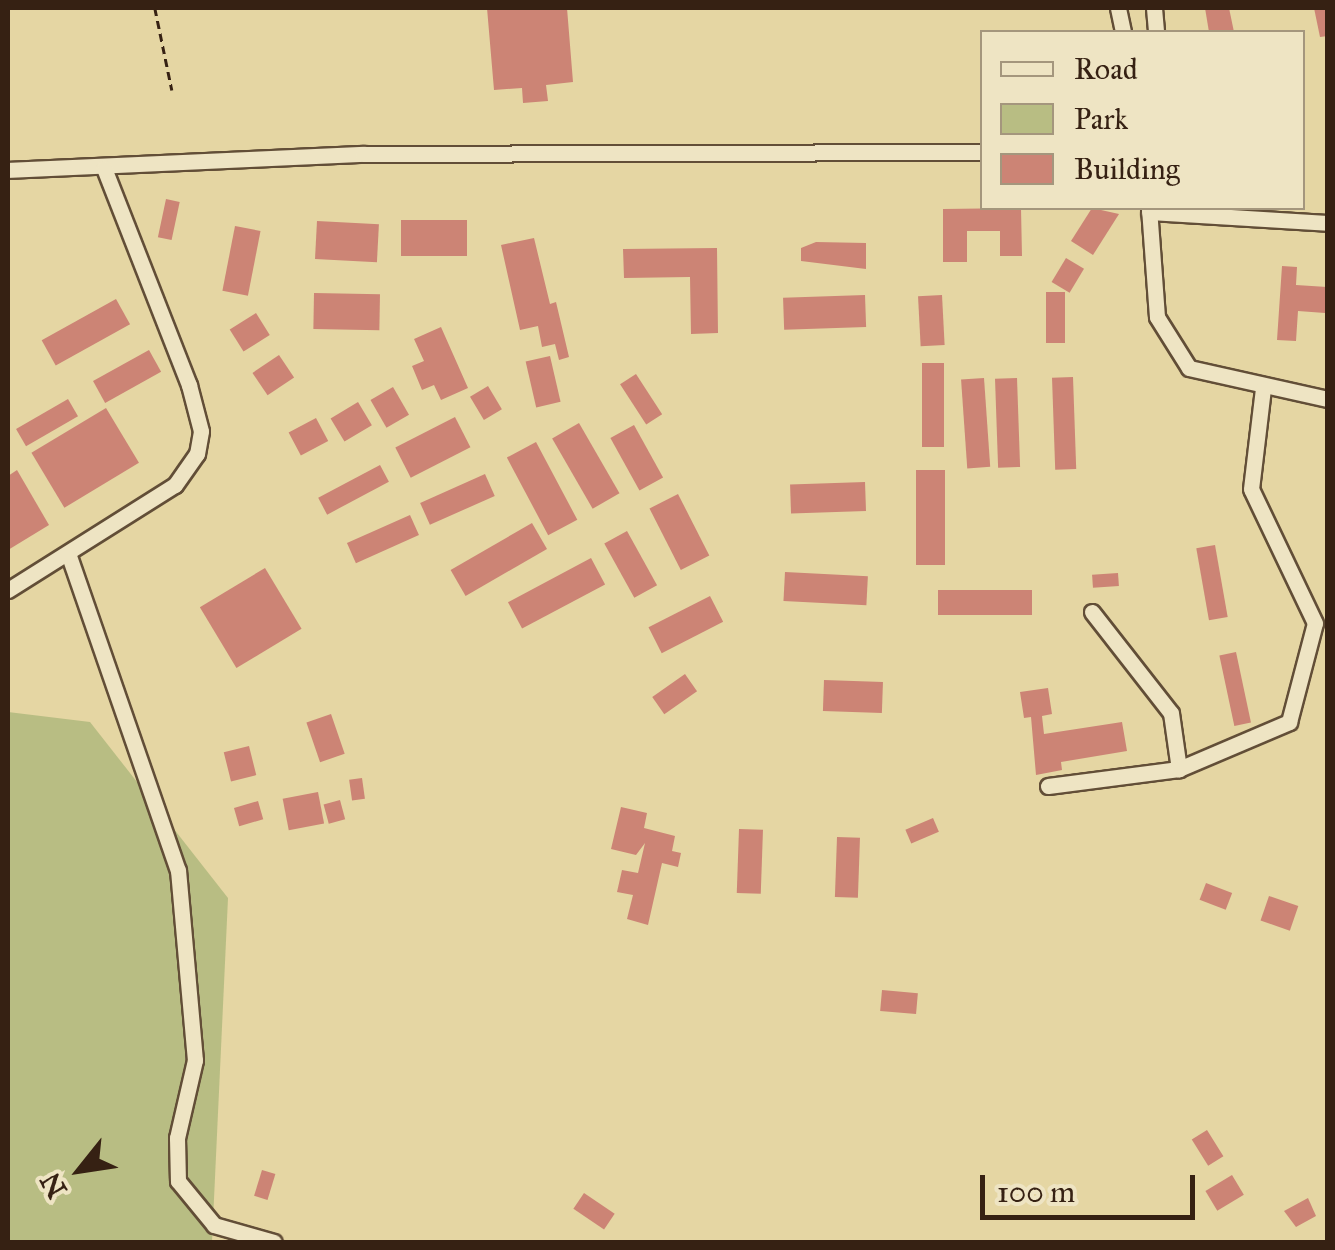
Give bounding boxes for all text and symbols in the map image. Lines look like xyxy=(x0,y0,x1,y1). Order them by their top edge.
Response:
legend xyxy=(980,30,1305,210)
text: Road xyxy=(1074,51,1138,87)
text: Park xyxy=(1074,101,1128,137)
text: Building xyxy=(1074,151,1180,187)
north arrow xyxy=(30,1120,130,1220)
scale bar xyxy=(985,1155,1200,1217)
text: N xyxy=(32,1166,75,1204)
text: 100 m xyxy=(997,1174,1075,1210)

